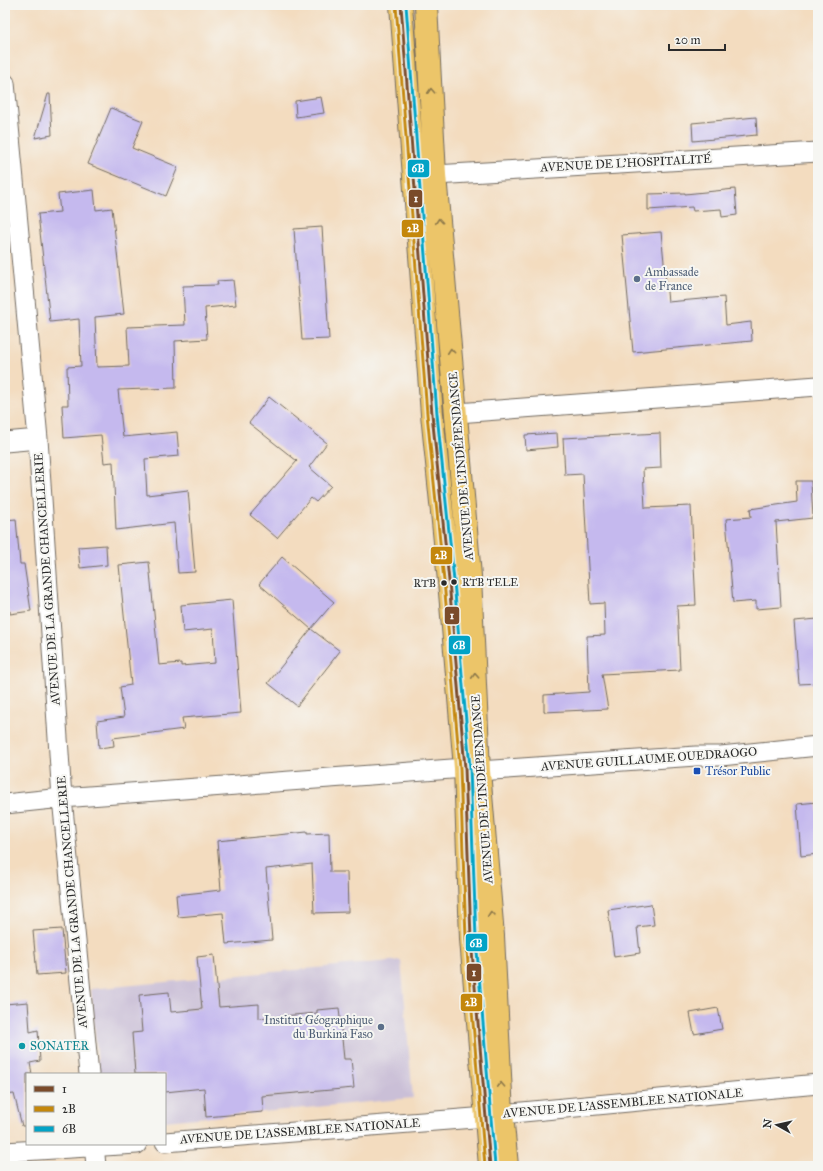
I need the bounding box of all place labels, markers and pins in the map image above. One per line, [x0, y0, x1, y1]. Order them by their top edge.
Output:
place label: Ambassade de France [644, 265, 699, 293]
marker: Ambassade de France [632, 274, 642, 284]
place label: RTB TELE [462, 576, 518, 589]
place label: RTB [414, 577, 436, 590]
marker: RTB TELE [449, 577, 459, 587]
marker: RTB [439, 578, 449, 588]
place label: Trésor Public [705, 764, 771, 778]
marker: Trésor Public [692, 766, 702, 776]
place label: Institut Géographique du Burkina Faso [264, 1013, 373, 1041]
marker: Institut Géographique du Burkina Faso [376, 1022, 386, 1032]
place label: SONATER [30, 1039, 90, 1053]
marker: SONATER [17, 1041, 27, 1051]

